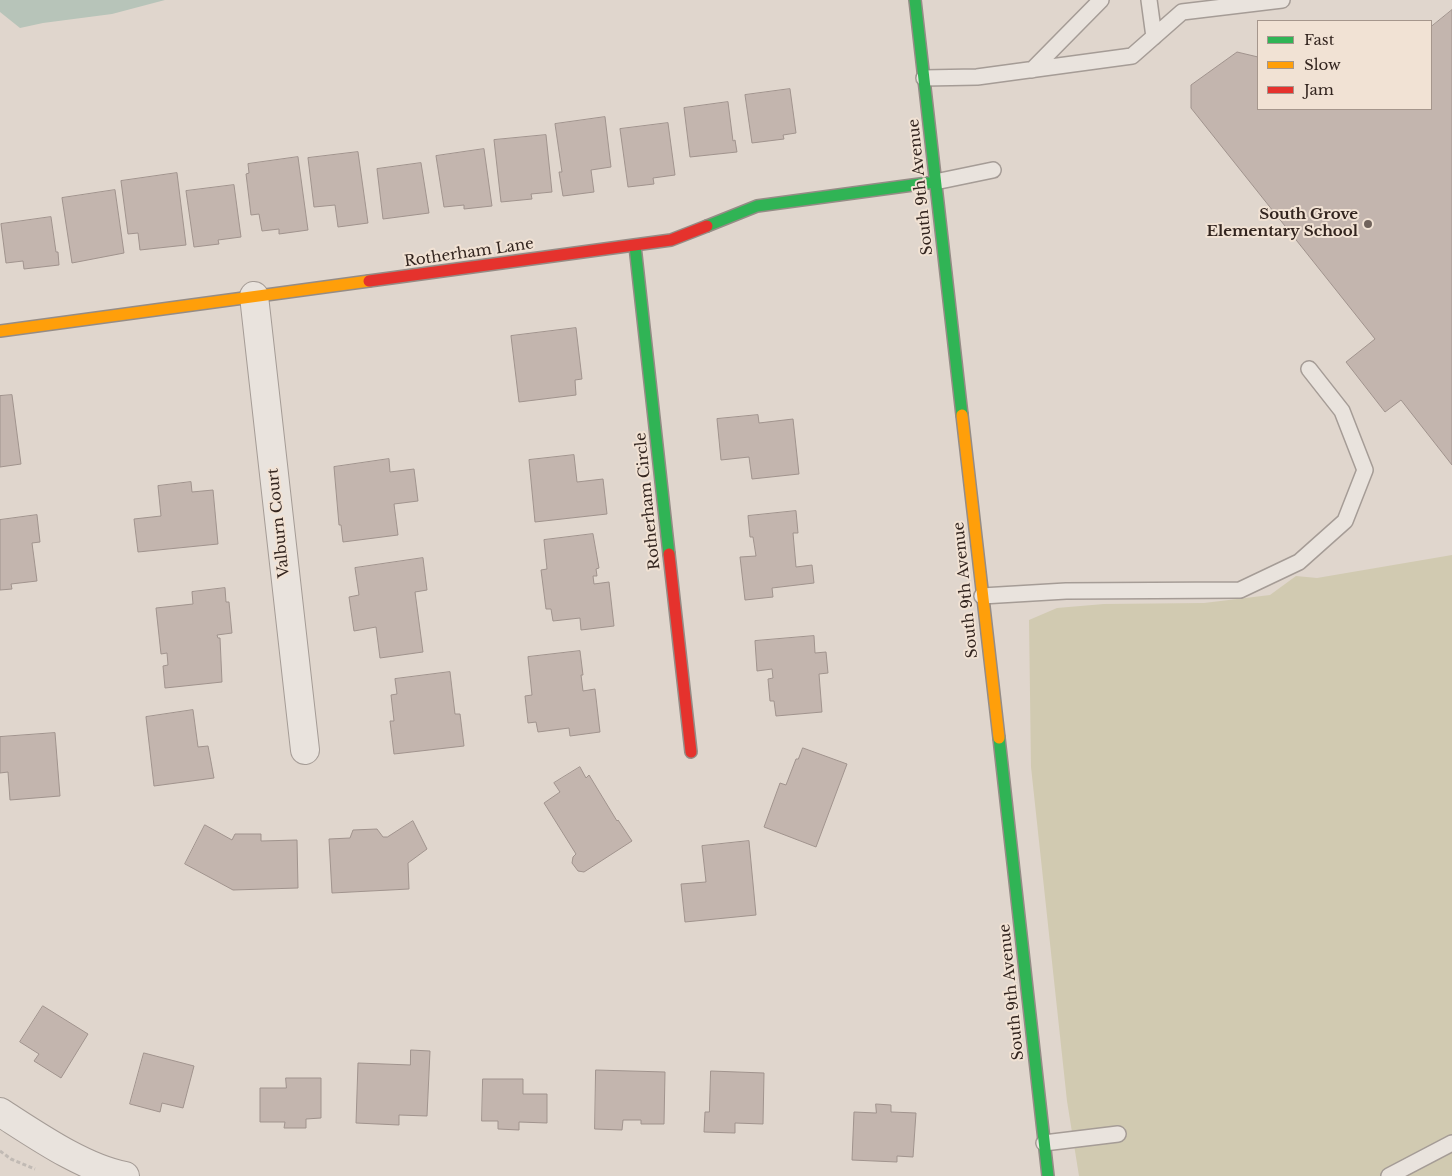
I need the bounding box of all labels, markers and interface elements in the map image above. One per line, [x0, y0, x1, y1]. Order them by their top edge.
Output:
legend [1257, 20, 1432, 110]
text: Fast [1304, 30, 1334, 49]
text: Slow [1304, 55, 1341, 74]
text: Jam [1304, 80, 1334, 99]
street label: South 9th Avenue [905, 118, 937, 256]
place label: South Grove Elementary School [1206, 206, 1358, 241]
marker: South Grove Elementary School [1362, 218, 1374, 230]
street label: Rotherham Lane [403, 235, 535, 271]
street label: Rotherham Circle [632, 431, 664, 571]
street label: Valburn Court [264, 467, 294, 579]
street label: South 9th Avenue [950, 521, 982, 659]
street label: South 9th Avenue [996, 923, 1028, 1061]

